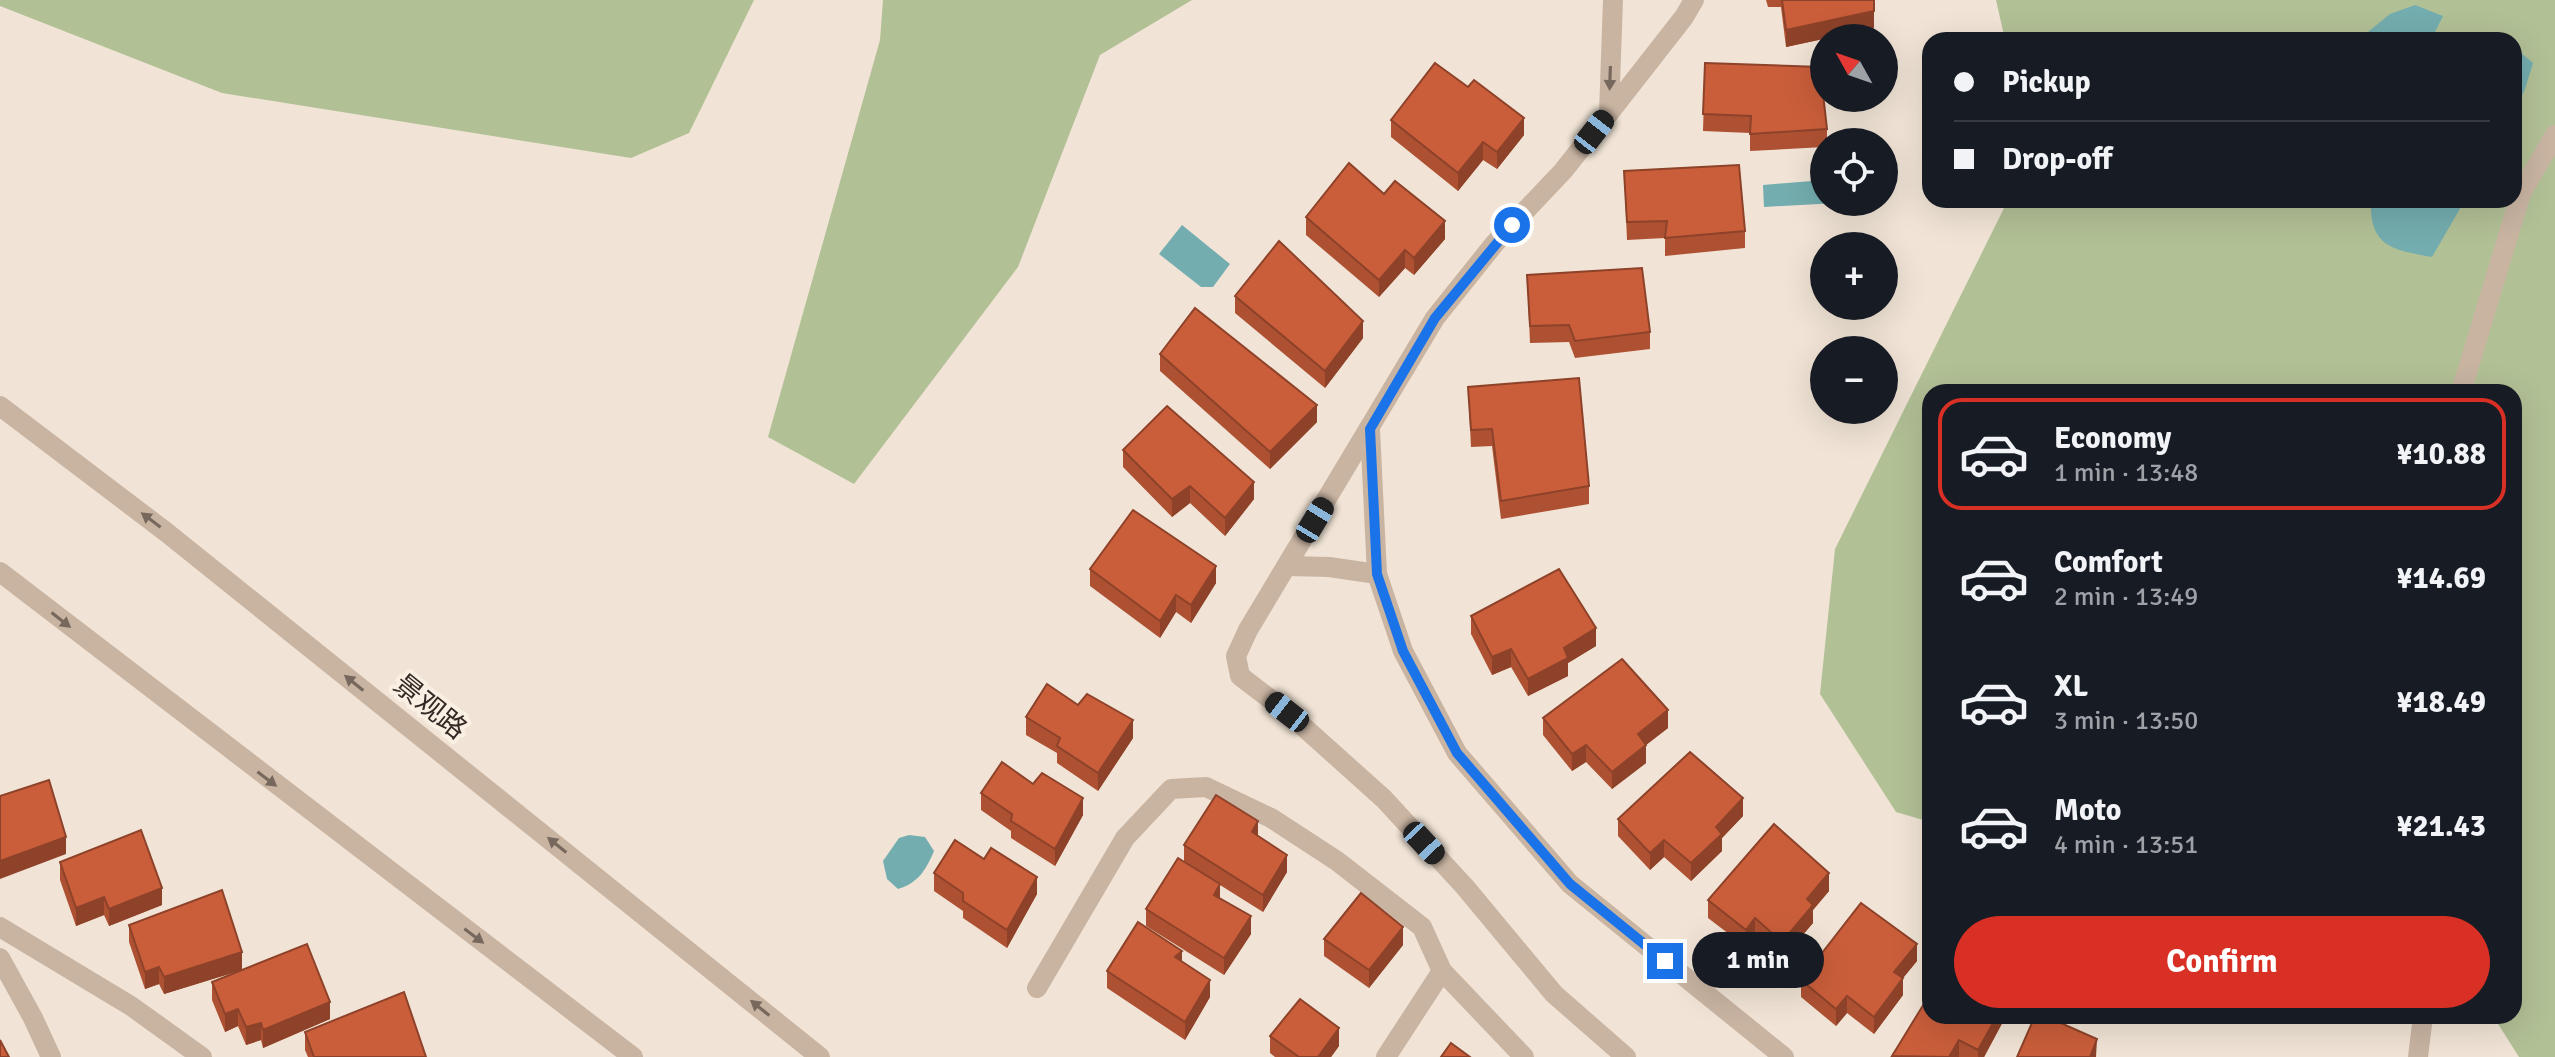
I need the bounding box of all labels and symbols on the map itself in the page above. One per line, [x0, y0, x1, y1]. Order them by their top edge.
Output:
north arrow [1810, 24, 1898, 112]
one-way arrow [1604, 66, 1617, 91]
car [1570, 106, 1618, 158]
route start [1494, 207, 1530, 243]
car [1292, 493, 1338, 547]
one-way arrow [141, 513, 161, 529]
one-way arrow [51, 611, 71, 627]
street label: 景观路 [387, 667, 473, 747]
one-way arrow [344, 675, 364, 691]
car [1261, 688, 1313, 736]
one-way arrow [257, 770, 278, 786]
car [1399, 817, 1449, 869]
one-way arrow [547, 838, 567, 854]
one-way arrow [464, 928, 484, 944]
callout: 1 min [1693, 933, 1825, 989]
route end [1647, 943, 1683, 979]
one-way arrow [750, 1000, 770, 1017]

